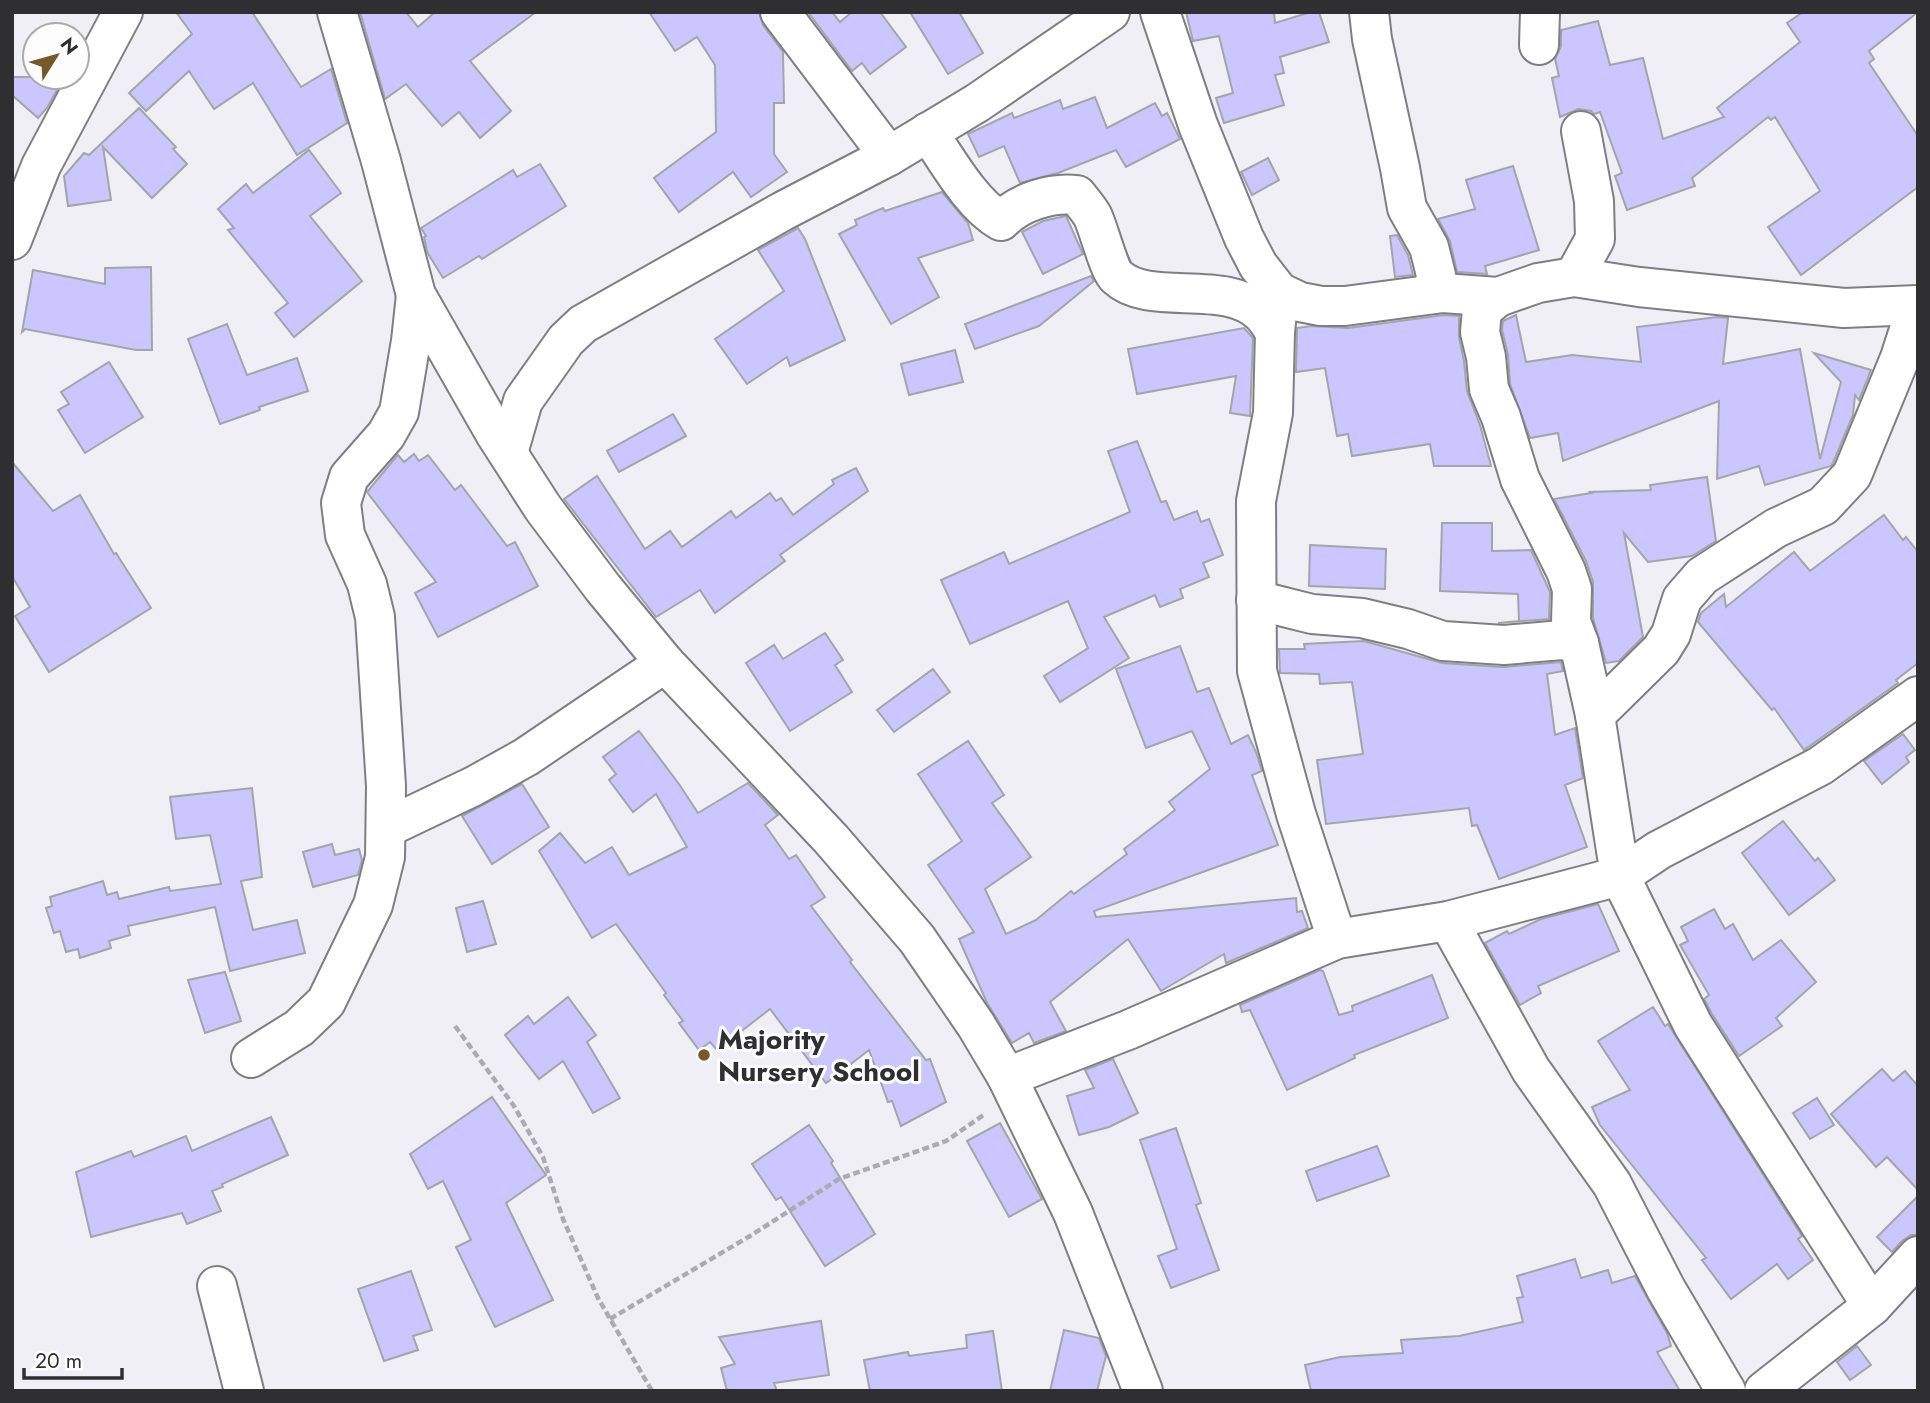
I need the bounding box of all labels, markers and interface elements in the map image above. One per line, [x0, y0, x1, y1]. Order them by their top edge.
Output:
north arrow [21, 21, 91, 91]
text: N [54, 32, 85, 60]
place label: Majority Nursery School [718, 1019, 920, 1092]
marker: Majority Nursery School [696, 1047, 712, 1063]
scale bar [24, 1336, 122, 1380]
text: 20 m [35, 1346, 82, 1376]

